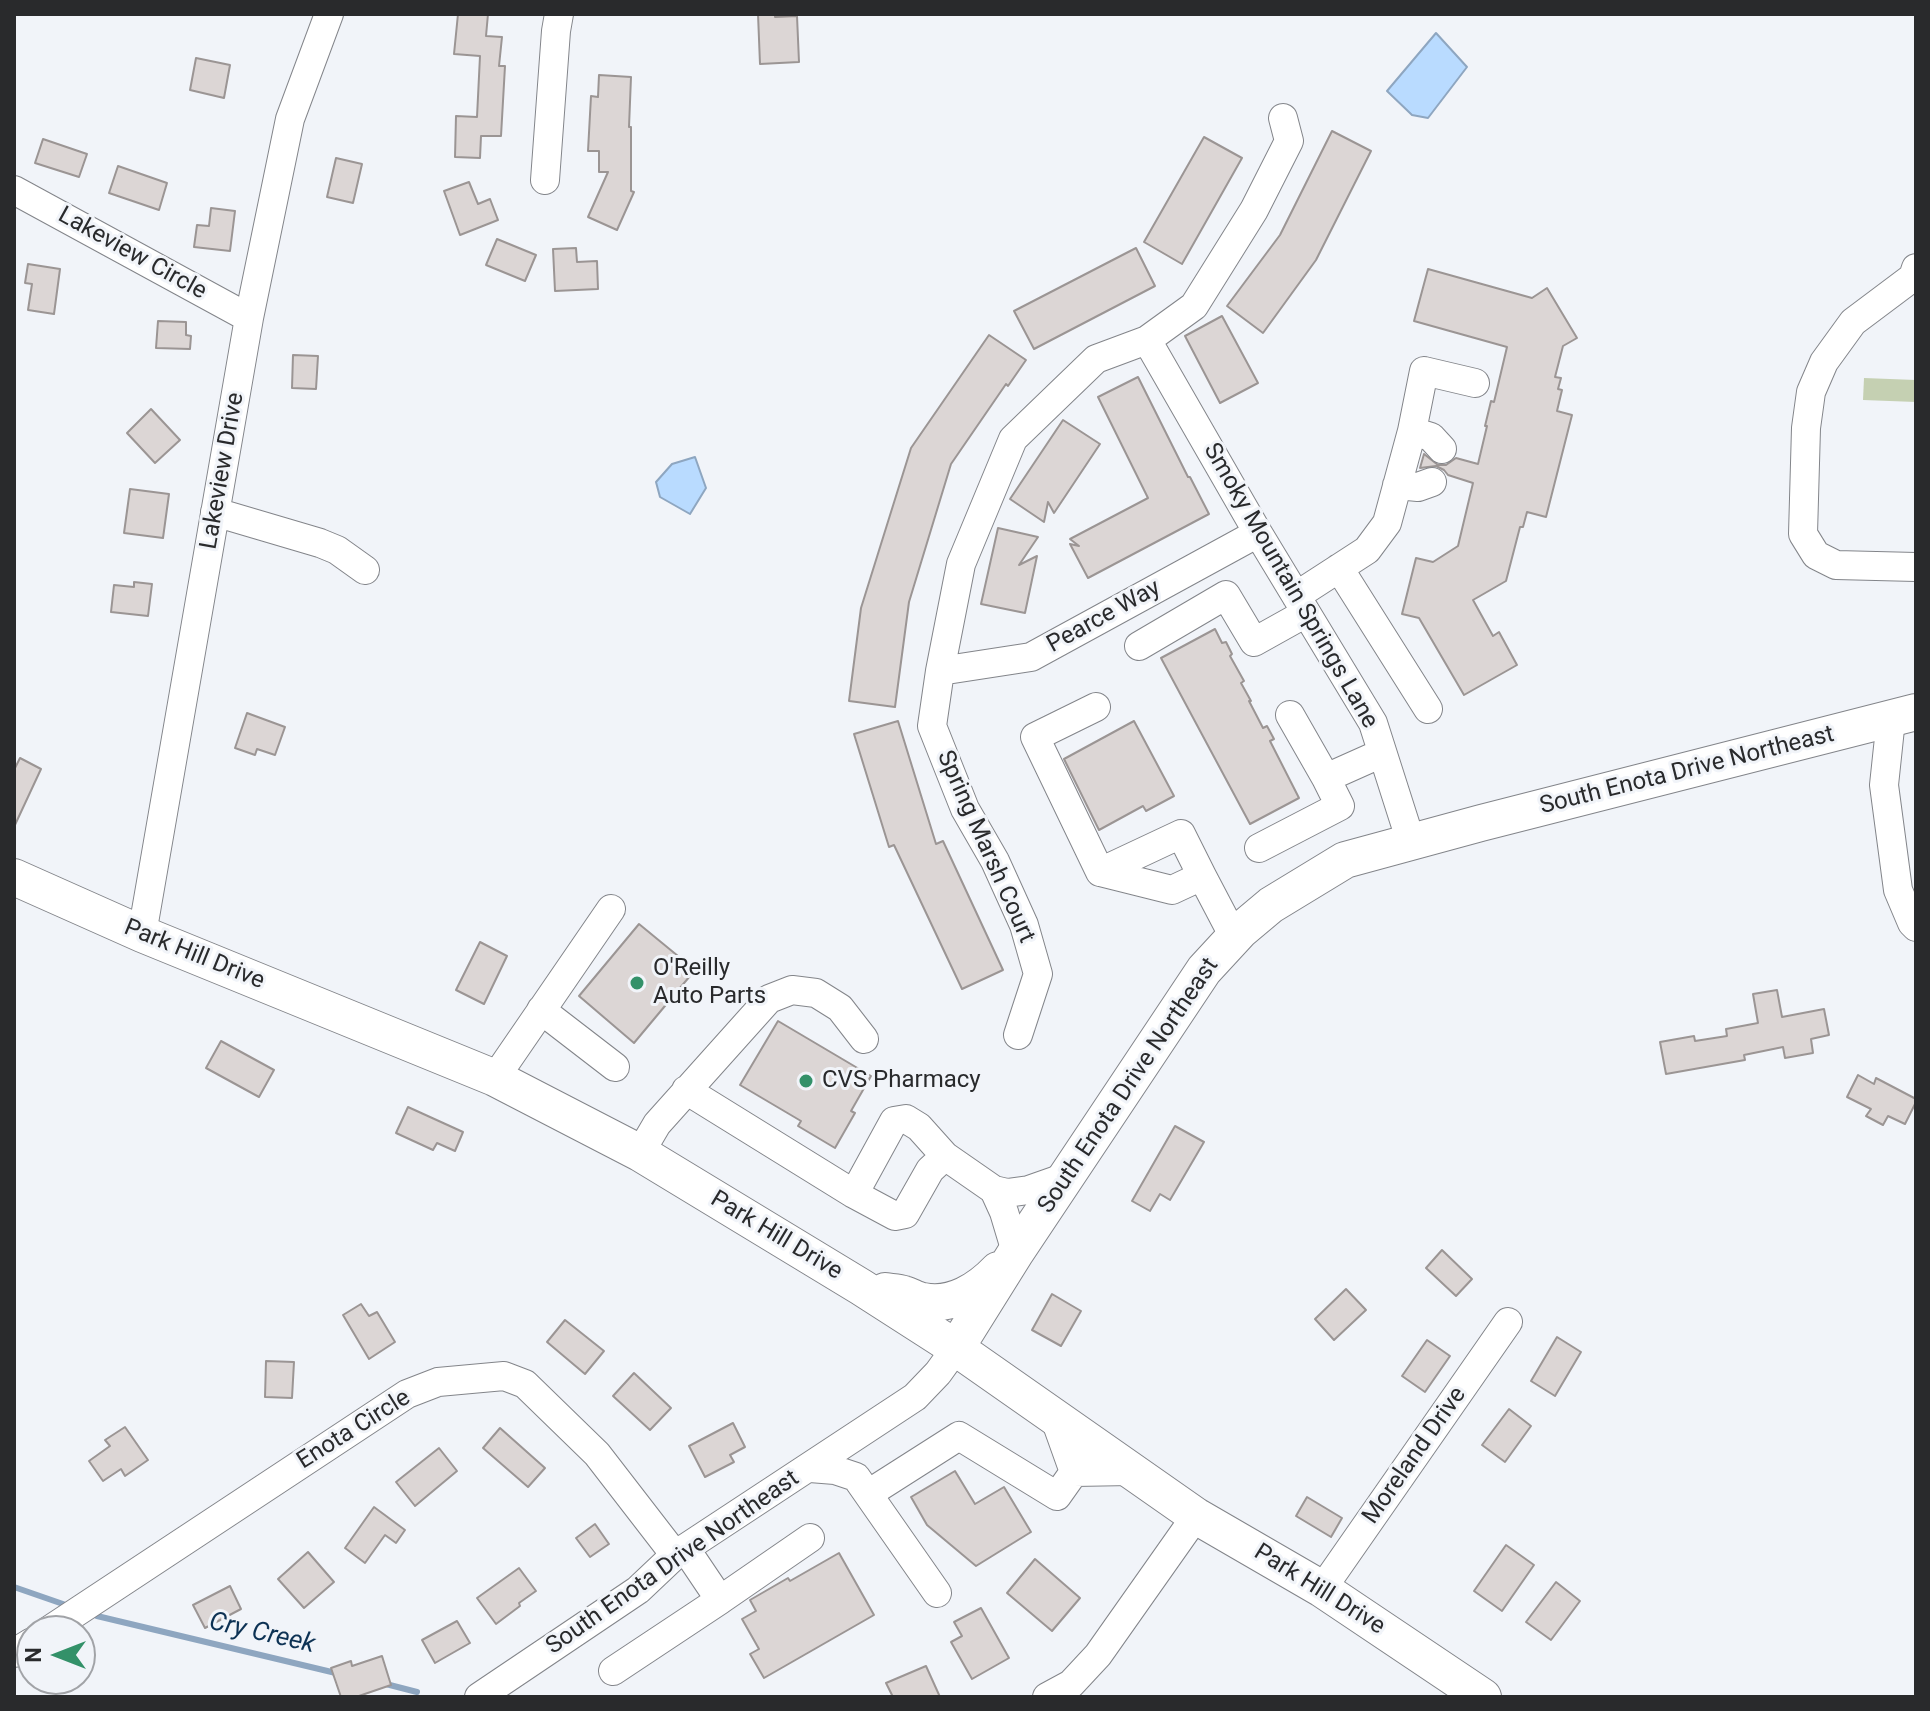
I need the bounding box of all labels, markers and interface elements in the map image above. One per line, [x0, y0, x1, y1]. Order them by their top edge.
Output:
street label: Lakeview Circle [53, 201, 211, 307]
street label: Lakeview Drive [195, 390, 251, 552]
street label: Smoky Mountain Springs Lane [1196, 438, 1384, 734]
street label: Pearce Way [1042, 574, 1166, 660]
street label: South Enota Drive Northeast [1537, 720, 1837, 822]
street label: Spring Marsh Court [930, 747, 1040, 947]
street label: Park Hill Drive [120, 914, 268, 996]
street label: South Enota Drive Northeast [1033, 953, 1225, 1219]
place label: O'Reilly Auto Parts [653, 955, 766, 1011]
marker: O'Reilly Auto Parts [628, 974, 646, 992]
place label: CVS Pharmacy [822, 1067, 981, 1095]
marker: CVS Pharmacy [797, 1072, 815, 1090]
street label: Park Hill Drive [705, 1185, 847, 1287]
street label: Moreland Drive [1357, 1382, 1473, 1530]
street label: Enota Circle [292, 1384, 416, 1476]
street label: South Enota Drive Northeast [541, 1465, 805, 1661]
street label: Park Hill Drive [1248, 1538, 1390, 1642]
water label: Cry Creek [206, 1607, 318, 1661]
north arrow [16, 1615, 96, 1695]
text: N [21, 1647, 46, 1663]

